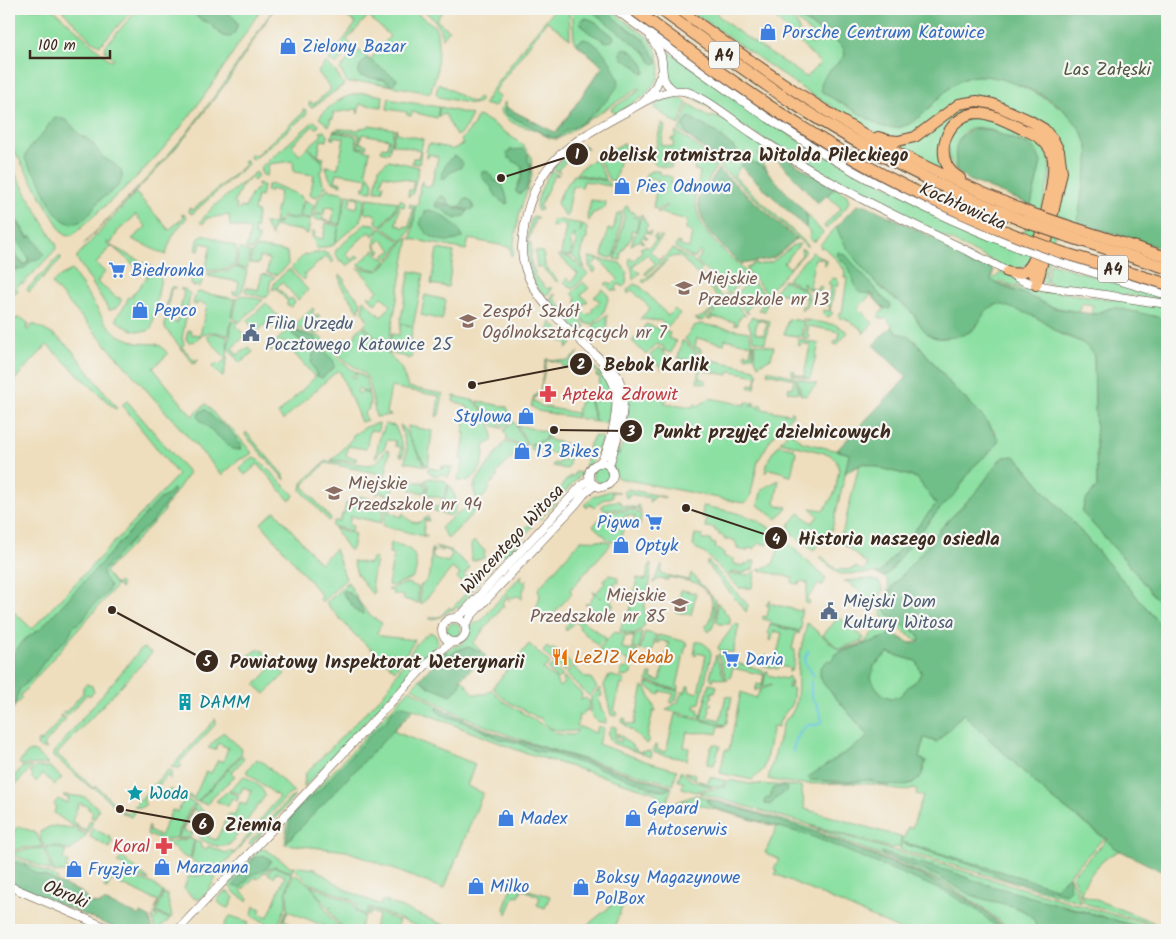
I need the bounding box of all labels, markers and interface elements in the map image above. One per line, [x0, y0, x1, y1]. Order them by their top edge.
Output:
place label: Porsche Centrum Katowice [782, 19, 985, 48]
shop icon: Porsche Centrum Katowice [758, 22, 778, 42]
scale bar [30, 28, 110, 60]
place label: Zielony Bazar [302, 33, 407, 62]
text: 100 m [38, 34, 76, 58]
shop icon: Zielony Bazar [278, 36, 298, 56]
road number: A4 [709, 42, 739, 68]
park label: Las Załęski [1063, 56, 1151, 85]
callout: obelisk rotmistrza Witolda Pileckiego [565, 137, 919, 171]
text: obelisk rotmistrza Witolda Pileckiego [599, 141, 909, 171]
text: 1 [575, 143, 580, 167]
place label: Pies Odnowa [636, 173, 731, 202]
street label: Kochłowicka [914, 175, 1011, 239]
shop icon: Pies Odnowa [612, 176, 632, 196]
road number: A4 [1098, 255, 1128, 282]
place label: Biedronka [131, 257, 204, 286]
supermarket icon: Biedronka [107, 260, 127, 280]
place label: Miejskie Przedszkole nr 13 [698, 265, 829, 315]
school or university icon: Miejskie Przedszkole nr 13 [674, 278, 694, 298]
place label: Pepco [154, 297, 197, 326]
place label: Zespół Szkół Ogólnokształcących nr 7 [482, 298, 667, 348]
shop icon: Pepco [130, 300, 150, 320]
place label: Filia Urzędu Pocztowego Katowice 25 [265, 310, 453, 360]
school or university icon: Zespół Szkół Ogólnokształcących nr 7 [458, 311, 478, 331]
public building icon: Filia Urzędu Pocztowego Katowice 25 [241, 323, 261, 343]
callout: Bebok Karlik [569, 347, 718, 381]
text: Bebok Karlik [604, 351, 709, 381]
text: 2 [577, 353, 586, 377]
place label: Apteka Zdrowit [562, 381, 679, 410]
pharmacy icon: Apteka Zdrowit [538, 384, 558, 404]
place label: Stylowa [454, 403, 512, 432]
shop icon: Stylowa [516, 406, 536, 426]
callout: Punkt przyjęć dzielnicowych [619, 414, 901, 448]
text: Punkt przyjęć dzielnicowych [653, 418, 891, 448]
text: 3 [626, 420, 635, 444]
place label: 13 Bikes [536, 438, 599, 467]
shop icon: 13 Bikes [512, 441, 532, 461]
place label: Miejskie Przedszkole nr 94 [348, 470, 482, 520]
street label: Wincentego Witosa [454, 478, 572, 602]
school or university icon: Miejskie Przedszkole nr 94 [324, 483, 344, 503]
place label: Pigwa [597, 509, 640, 538]
supermarket icon: Pigwa [644, 512, 664, 532]
callout: Historia naszego osiedla [763, 521, 1010, 555]
text: Historia naszego osiedla [798, 525, 1000, 555]
text: 4 [772, 528, 780, 552]
place label: Optyk [635, 532, 679, 561]
shop icon: Optyk [611, 535, 631, 555]
place label: Miejskie Przedszkole nr 85 [530, 582, 667, 632]
place label: Miejski Dom Kultury Witosa [843, 588, 954, 638]
school or university icon: Miejskie Przedszkole nr 85 [670, 595, 690, 615]
public building icon: Miejski Dom Kultury Witosa [819, 601, 839, 621]
callout: Powiatowy Inspektorat Weterynarii [194, 644, 534, 678]
place label: LeZIZ Kebab [574, 644, 674, 673]
place label: Daria [745, 646, 784, 675]
restaurant icon: LeZIZ Kebab [550, 647, 570, 667]
text: Powiatowy Inspektorat Weterynarii [230, 648, 525, 678]
supermarket icon: Daria [721, 649, 741, 669]
text: 5 [202, 650, 212, 674]
place label: DAMM [199, 689, 251, 718]
building icon: DAMM [175, 692, 195, 712]
place label: Woda [149, 780, 189, 809]
place icon: Woda [125, 783, 145, 803]
place label: Gepard Autoserwis [647, 795, 728, 845]
place label: Madex [520, 805, 568, 834]
callout: Ziemia [190, 807, 292, 841]
shop icon: Madex [496, 808, 516, 828]
shop icon: Gepard Autoserwis [623, 808, 643, 828]
text: Ziemia [225, 811, 282, 841]
text: 6 [199, 813, 207, 837]
place label: Koral [112, 833, 151, 862]
pharmacy icon: Koral [154, 836, 174, 856]
place label: Marzanna [176, 854, 249, 883]
place label: Fryzjer [88, 856, 139, 885]
shop icon: Marzanna [152, 857, 172, 877]
shop icon: Fryzjer [64, 859, 84, 879]
place label: Boksy Magazynowe PolBox [595, 864, 740, 914]
street label: Obroki [38, 873, 94, 918]
place label: Milko [490, 873, 530, 902]
shop icon: Milko [466, 876, 486, 896]
shop icon: Boksy Magazynowe PolBox [571, 877, 591, 897]

